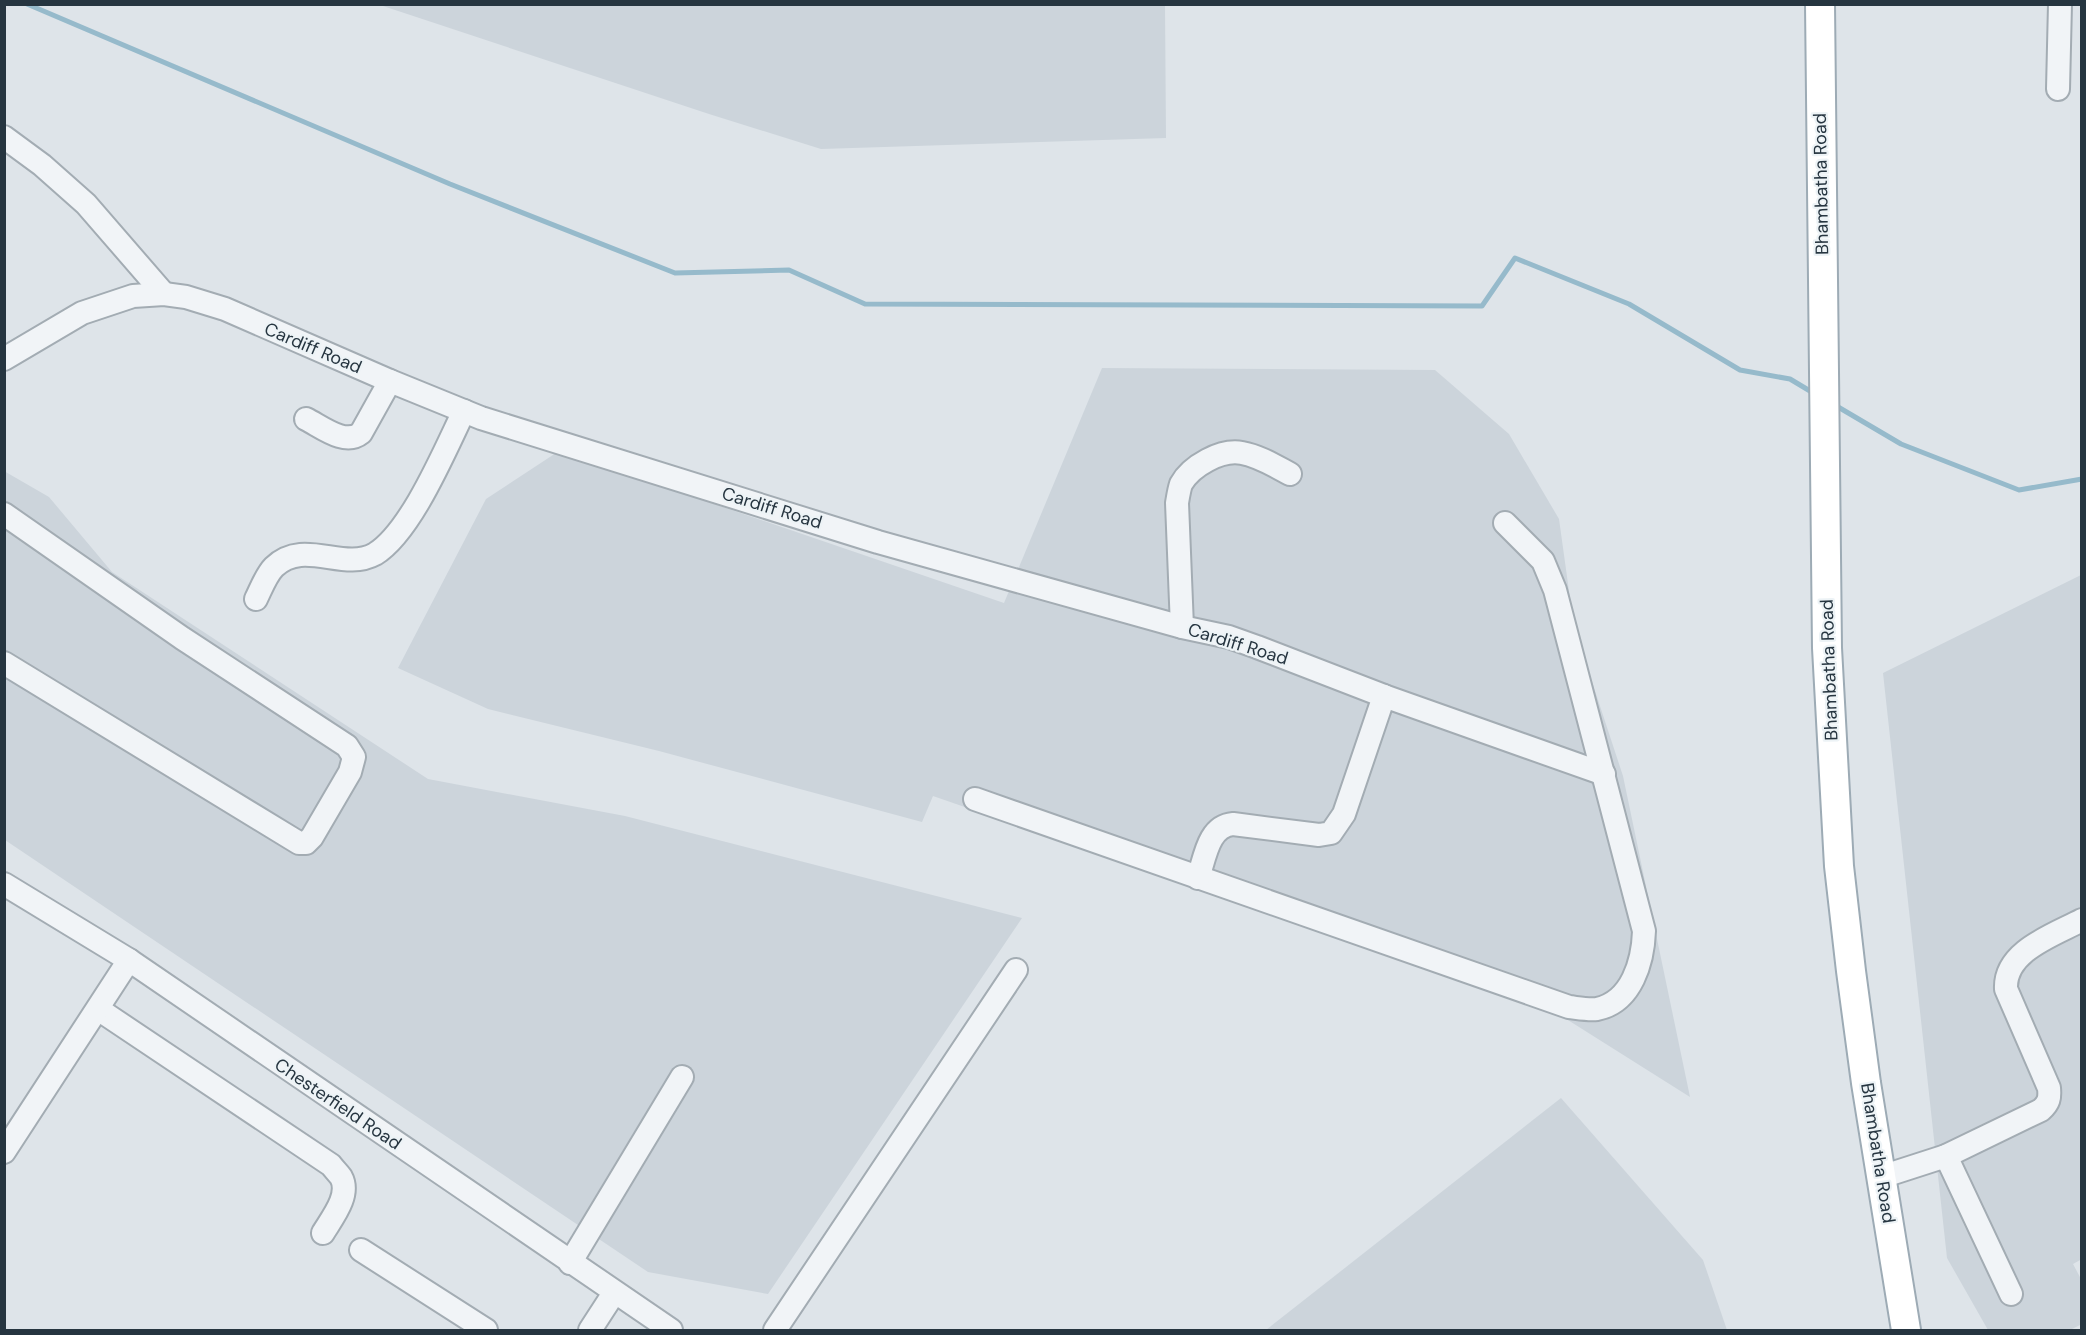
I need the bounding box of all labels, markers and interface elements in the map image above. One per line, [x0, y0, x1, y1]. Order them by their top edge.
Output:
street label: Bhambatha Road [1808, 113, 1834, 255]
street label: Cardiff Road [261, 317, 365, 379]
street label: Cardiff Road [719, 481, 825, 535]
street label: Bhambatha Road [1815, 599, 1843, 741]
street label: Cardiff Road [1185, 617, 1291, 671]
street label: Chesterfield Road [270, 1053, 406, 1155]
street label: Bhambatha Road [1855, 1081, 1901, 1225]

